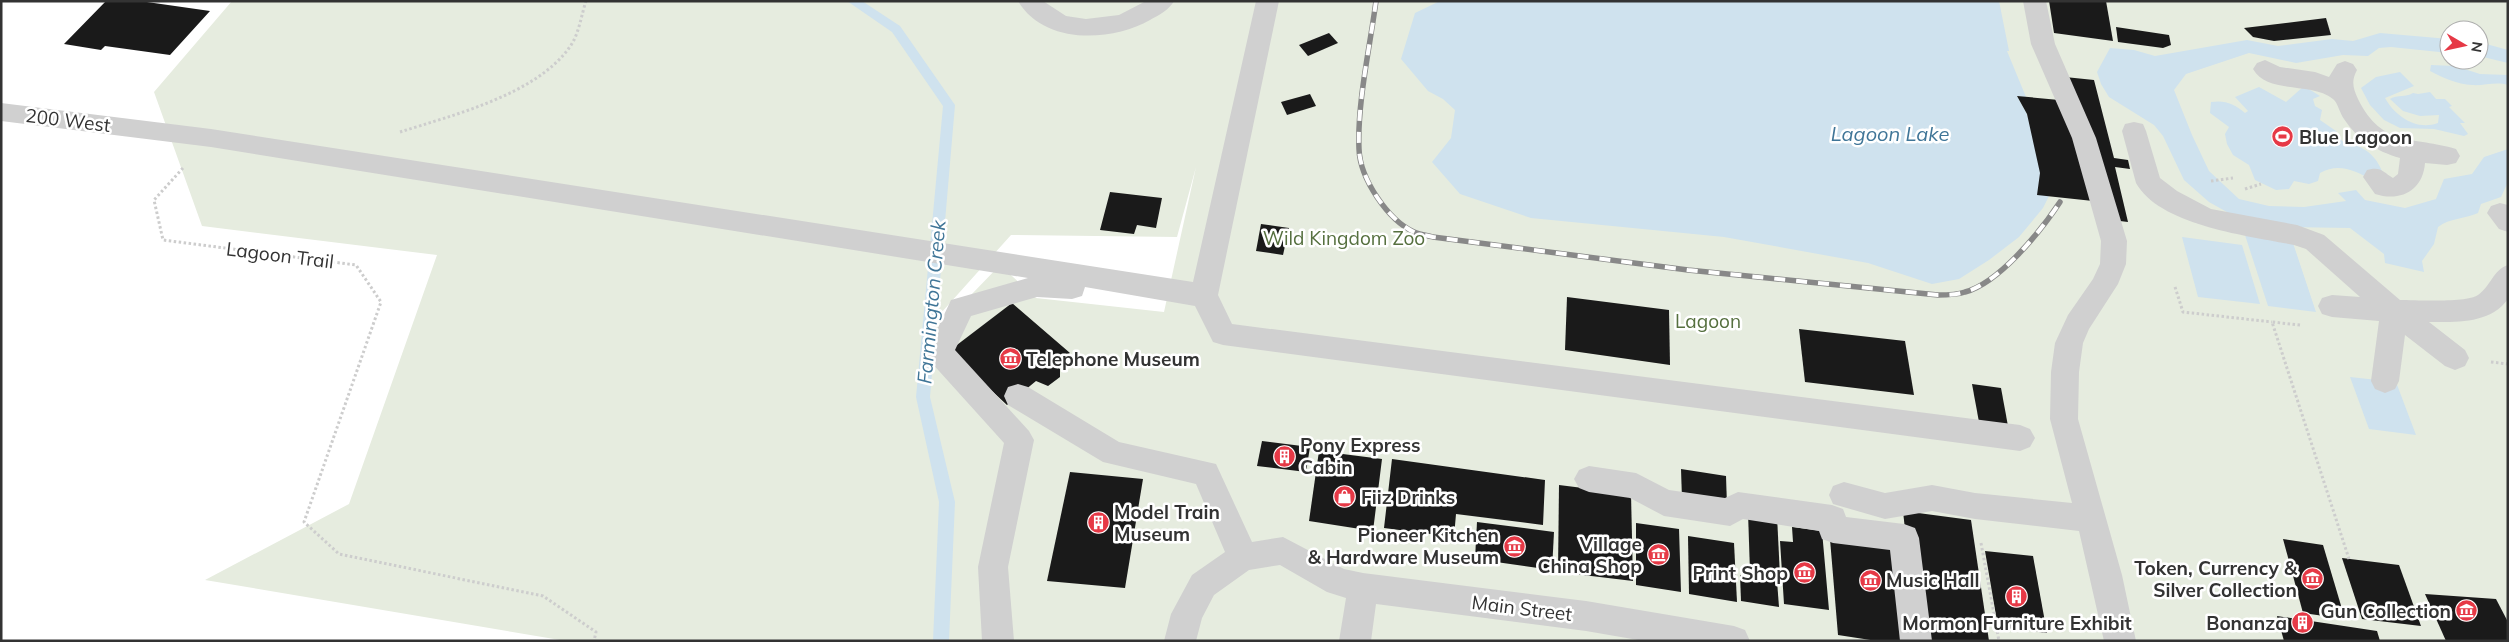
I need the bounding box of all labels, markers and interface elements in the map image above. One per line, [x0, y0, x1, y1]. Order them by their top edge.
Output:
north arrow [2439, 20, 2489, 70]
text: N [2467, 40, 2487, 54]
street label: 200 West [24, 103, 112, 137]
water label: Lagoon Lake [1831, 121, 1949, 146]
sports icon: Blue Lagoon [2271, 125, 2295, 149]
place label: Blue Lagoon [2299, 125, 2412, 149]
water label: Farmington Creek [911, 218, 951, 385]
park label: Wild Kingdom Zoo [1263, 226, 1425, 250]
street label: Lagoon Trail [225, 236, 335, 274]
park label: Lagoon [1675, 309, 1741, 333]
museum icon: Telephone Museum [998, 347, 1022, 371]
place label: Telephone Museum [1026, 347, 1200, 371]
place label: Pony Express Cabin [1300, 433, 1421, 479]
building icon: Pony Express Cabin [1272, 444, 1296, 468]
shop icon: Fiiz Drinks [1333, 485, 1357, 509]
place label: Fiiz Drinks [1361, 485, 1455, 509]
place label: Model Train Museum [1114, 500, 1220, 546]
building icon: Model Train Museum [1086, 511, 1110, 535]
place label: Pioneer Kitchen & Hardware Museum [1308, 523, 1499, 569]
place label: Village China Shop [1537, 532, 1642, 578]
museum icon: Pioneer Kitchen & Hardware Museum [1503, 534, 1527, 558]
museum icon: Village China Shop [1646, 543, 1670, 567]
place label: Token, Currency & Silver Collection [2134, 556, 2298, 602]
place label: Print Shop [1693, 561, 1788, 585]
museum icon: Print Shop [1792, 561, 1816, 585]
museum icon: Token, Currency & Silver Collection [2301, 567, 2325, 591]
museum icon: Music Hall [1858, 568, 1882, 592]
place label: Music Hall [1886, 568, 1980, 592]
building icon: Mormon Furniture Exhibit [2005, 585, 2029, 609]
street label: Main Street [1470, 590, 1574, 626]
place label: Gun Collection [2321, 599, 2451, 623]
museum icon: Gun Collection [2455, 599, 2479, 623]
place label: Mormon Furniture Exhibit [1902, 611, 2132, 635]
place label: Bonanza [2206, 611, 2287, 635]
building icon: Bonanza [2291, 611, 2315, 635]

